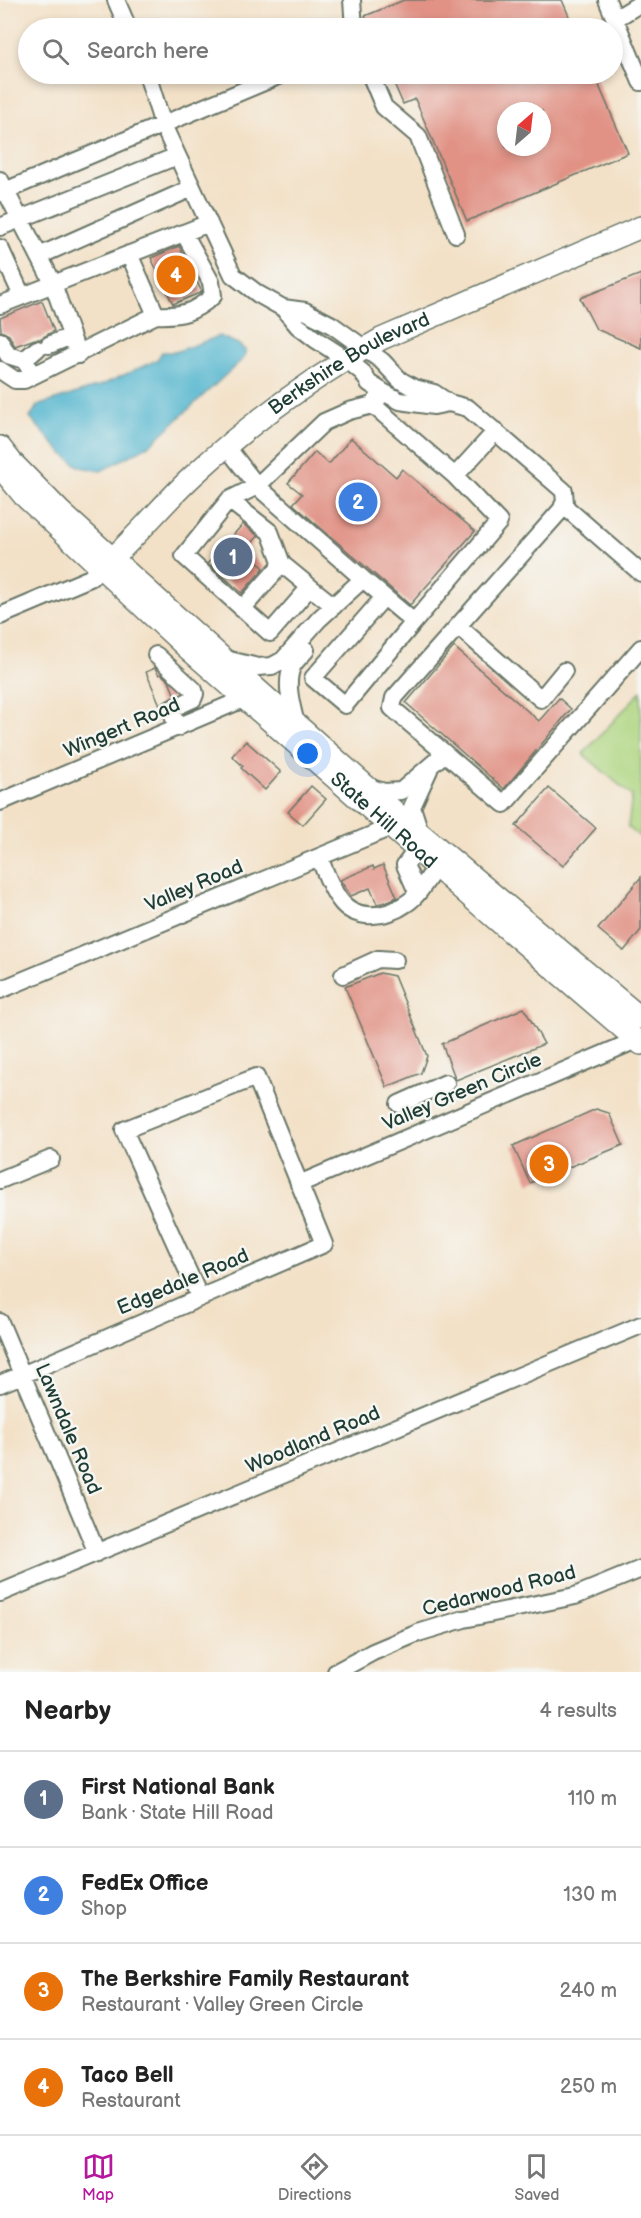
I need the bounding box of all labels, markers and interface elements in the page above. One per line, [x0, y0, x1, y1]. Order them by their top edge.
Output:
search box [18, 18, 623, 84]
icon: search [39, 35, 72, 68]
text: Search here [87, 38, 209, 65]
north arrow [497, 102, 551, 156]
pin: 4 [156, 252, 195, 298]
street label: Berkshire Boulevard [264, 307, 434, 420]
pin: 2 [338, 480, 378, 524]
pin: 1 [214, 534, 252, 580]
street label: Wingert Road [60, 693, 184, 763]
your location [293, 739, 322, 768]
street label: State Hill Road [325, 767, 442, 874]
street label: Valley Road [141, 855, 247, 917]
street label: Valley Green Circle [379, 1048, 545, 1136]
pin: 3 [530, 1142, 568, 1186]
street label: Edgedale Road [114, 1243, 252, 1321]
street label: Lawndale Road [30, 1360, 106, 1498]
street label: Woodland Road [242, 1401, 384, 1479]
street label: Cedarwood Road [420, 1560, 578, 1622]
text: Nearby [24, 1696, 111, 1727]
text: 4 results [539, 1699, 617, 1723]
text: First National Bank [81, 1774, 275, 1801]
text: 1 [39, 1787, 48, 1811]
text: 110 m [568, 1787, 617, 1811]
text: Bank · State Hill Road [81, 1801, 273, 1825]
text: FedEx Office [81, 1870, 209, 1897]
text: 2 [38, 1883, 49, 1907]
text: 130 m [563, 1883, 617, 1907]
text: Shop [81, 1897, 127, 1921]
text: The Berkshire Family Restaurant [81, 1966, 409, 1993]
text: 3 [38, 1979, 49, 2003]
text: 240 m [560, 1979, 617, 2003]
text: Restaurant · Valley Green Circle [81, 1993, 363, 2017]
text: Taco Bell [81, 2062, 173, 2089]
text: 4 [38, 2075, 49, 2099]
text: 250 m [560, 2075, 617, 2099]
text: Restaurant [81, 2089, 181, 2113]
tab: Map [82, 2150, 115, 2205]
tab: Directions [278, 2150, 351, 2205]
tab: Saved [514, 2150, 559, 2205]

